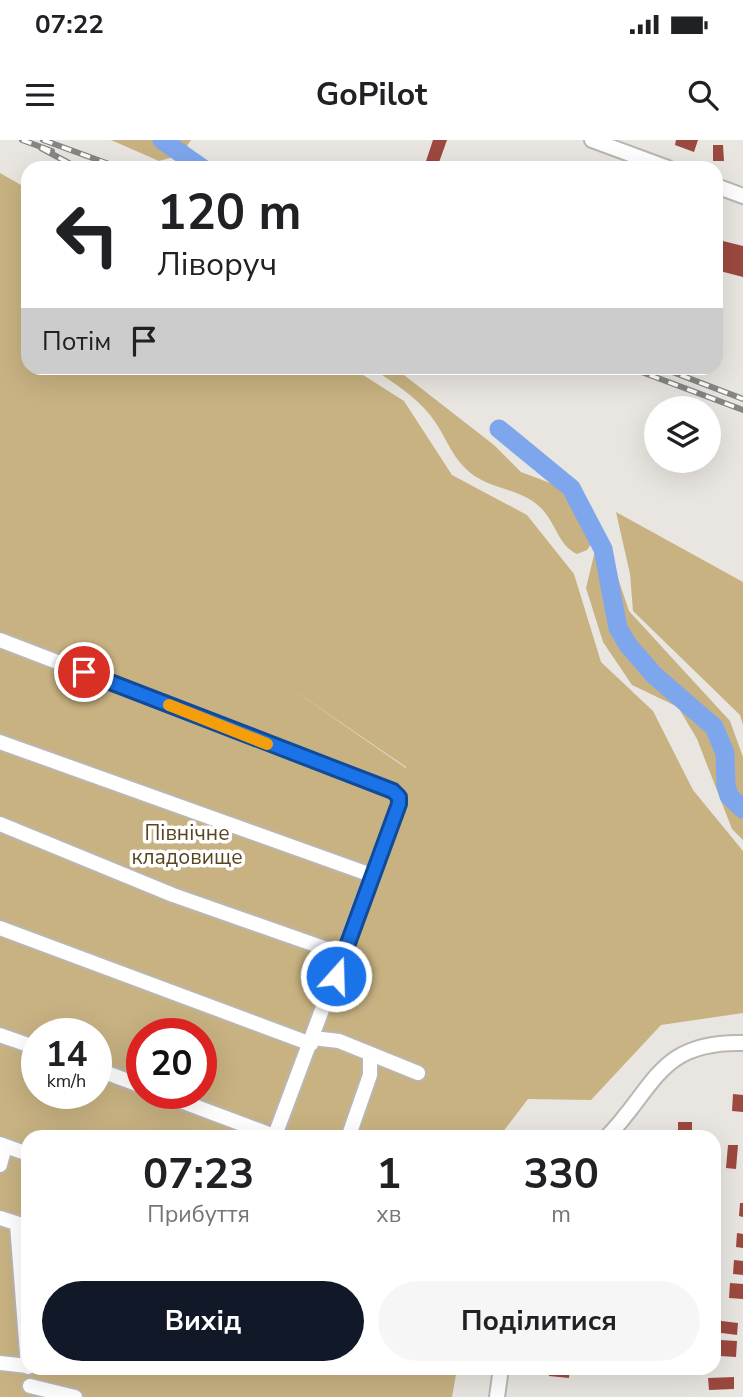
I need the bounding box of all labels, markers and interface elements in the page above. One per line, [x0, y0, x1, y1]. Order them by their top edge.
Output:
text: 07:22 [35, 7, 104, 42]
text: GoPilot [316, 73, 427, 116]
icon: menu [21, 76, 59, 114]
icon: search [684, 76, 722, 114]
text: 120 m [157, 179, 301, 246]
icon: left [42, 189, 133, 280]
text: Ліворуч [157, 243, 277, 286]
icon: arrive [125, 322, 163, 360]
text: Потім [42, 324, 111, 359]
map controls [644, 396, 721, 473]
button: layers [644, 396, 721, 473]
pin [54, 642, 114, 702]
icon: arrive [65, 653, 103, 691]
park label: Північне кладовище [131, 819, 243, 871]
position arrow [299, 939, 373, 1013]
speed limit sign: 20 [126, 1018, 217, 1109]
text: 14 [45, 1031, 88, 1078]
text: km/h [47, 1069, 86, 1093]
text: 07:23 [143, 1146, 254, 1203]
text: 1 [376, 1146, 401, 1203]
text: 330 [523, 1146, 599, 1203]
text: Прибуття [147, 1199, 250, 1230]
text: хв [376, 1199, 401, 1230]
text: m [551, 1199, 571, 1230]
button: Вихід [42, 1281, 364, 1361]
button: Поділитися [378, 1281, 700, 1361]

